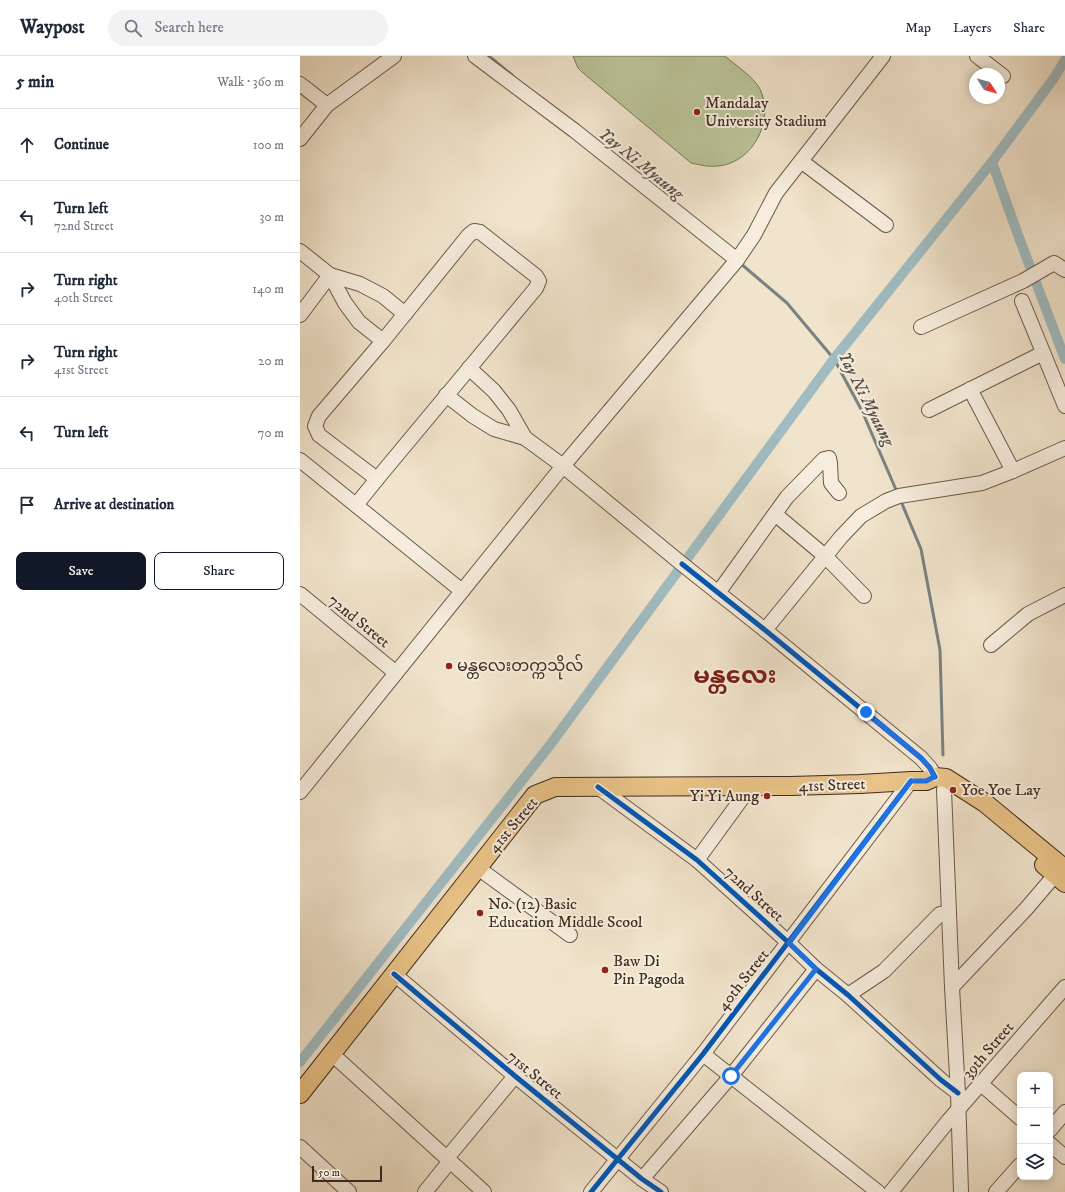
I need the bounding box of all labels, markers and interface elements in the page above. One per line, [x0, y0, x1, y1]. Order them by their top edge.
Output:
search box [108, 10, 388, 46]
text: Waypost [20, 16, 84, 39]
icon: search [122, 17, 144, 39]
text: Search here [154, 18, 224, 37]
text: Map [905, 19, 931, 37]
text: Layers [953, 19, 991, 37]
text: Share [1013, 19, 1045, 37]
north arrow [969, 68, 1005, 104]
text: 5 min [16, 71, 54, 93]
text: Walk · 360 m [217, 74, 284, 90]
place label: Mandalay University Stadium [705, 93, 827, 131]
marker: Mandalay University Stadium [692, 107, 702, 117]
water label: Yay Ni Myaung [594, 123, 690, 206]
icon: ahead [16, 134, 38, 156]
text: Continue [54, 135, 109, 154]
text: 100 m [253, 137, 284, 153]
text: Turn left [54, 199, 108, 218]
icon: left [16, 206, 38, 228]
text: 30 m [260, 209, 284, 225]
text: 72nd Street [54, 218, 114, 234]
text: Turn right [54, 271, 117, 290]
icon: right [16, 278, 38, 300]
text: 140 m [252, 281, 284, 297]
text: 40th Street [54, 290, 113, 306]
text: Turn right [54, 343, 117, 362]
water label: Yay Ni Myaung [833, 348, 900, 452]
icon: right [16, 350, 38, 372]
text: 20 m [258, 353, 284, 369]
text: 41st Street [54, 362, 108, 378]
icon: left [16, 422, 38, 444]
text: Turn left [54, 423, 108, 442]
text: 70 m [258, 425, 284, 441]
icon: arrive [16, 494, 38, 516]
text: Arrive at destination [54, 495, 174, 514]
button: Save [16, 552, 146, 590]
button: Share [154, 552, 284, 590]
street label: 72nd Street [324, 590, 394, 652]
place label: မန္တလေးတက္ကသိုလ် [457, 654, 583, 680]
marker: မန္တလေးတက္ကသိုလ် [444, 661, 454, 671]
district label: မန္တလေး [693, 661, 777, 694]
route end [857, 703, 875, 721]
street label: 41st Street [798, 774, 866, 796]
place label: Yoe Yoe Lay [961, 780, 1041, 800]
marker: Yoe Yoe Lay [948, 785, 958, 795]
place label: Yi Yi Aung [690, 786, 759, 806]
marker: Yi Yi Aung [762, 791, 772, 801]
street label: 41st Street [484, 793, 542, 857]
street label: 72nd Street [720, 862, 788, 926]
place label: No. (12) Basic Education Middle Scool [488, 894, 643, 932]
marker: No. (12) Basic Education Middle Scool [475, 908, 485, 918]
street label: 40th Street [713, 945, 773, 1015]
place label: Baw Di Pin Pagoda [613, 951, 685, 989]
marker: Baw Di Pin Pagoda [600, 965, 610, 975]
street label: 39th Street [958, 1017, 1018, 1083]
street label: 71st Street [503, 1046, 567, 1104]
route start [722, 1067, 740, 1085]
map controls [1017, 1072, 1053, 1180]
button: + [1017, 1072, 1053, 1108]
button: − [1017, 1108, 1053, 1144]
button: layers [1017, 1144, 1053, 1180]
scale bar [312, 1164, 382, 1183]
text: 50 m [318, 1166, 340, 1180]

